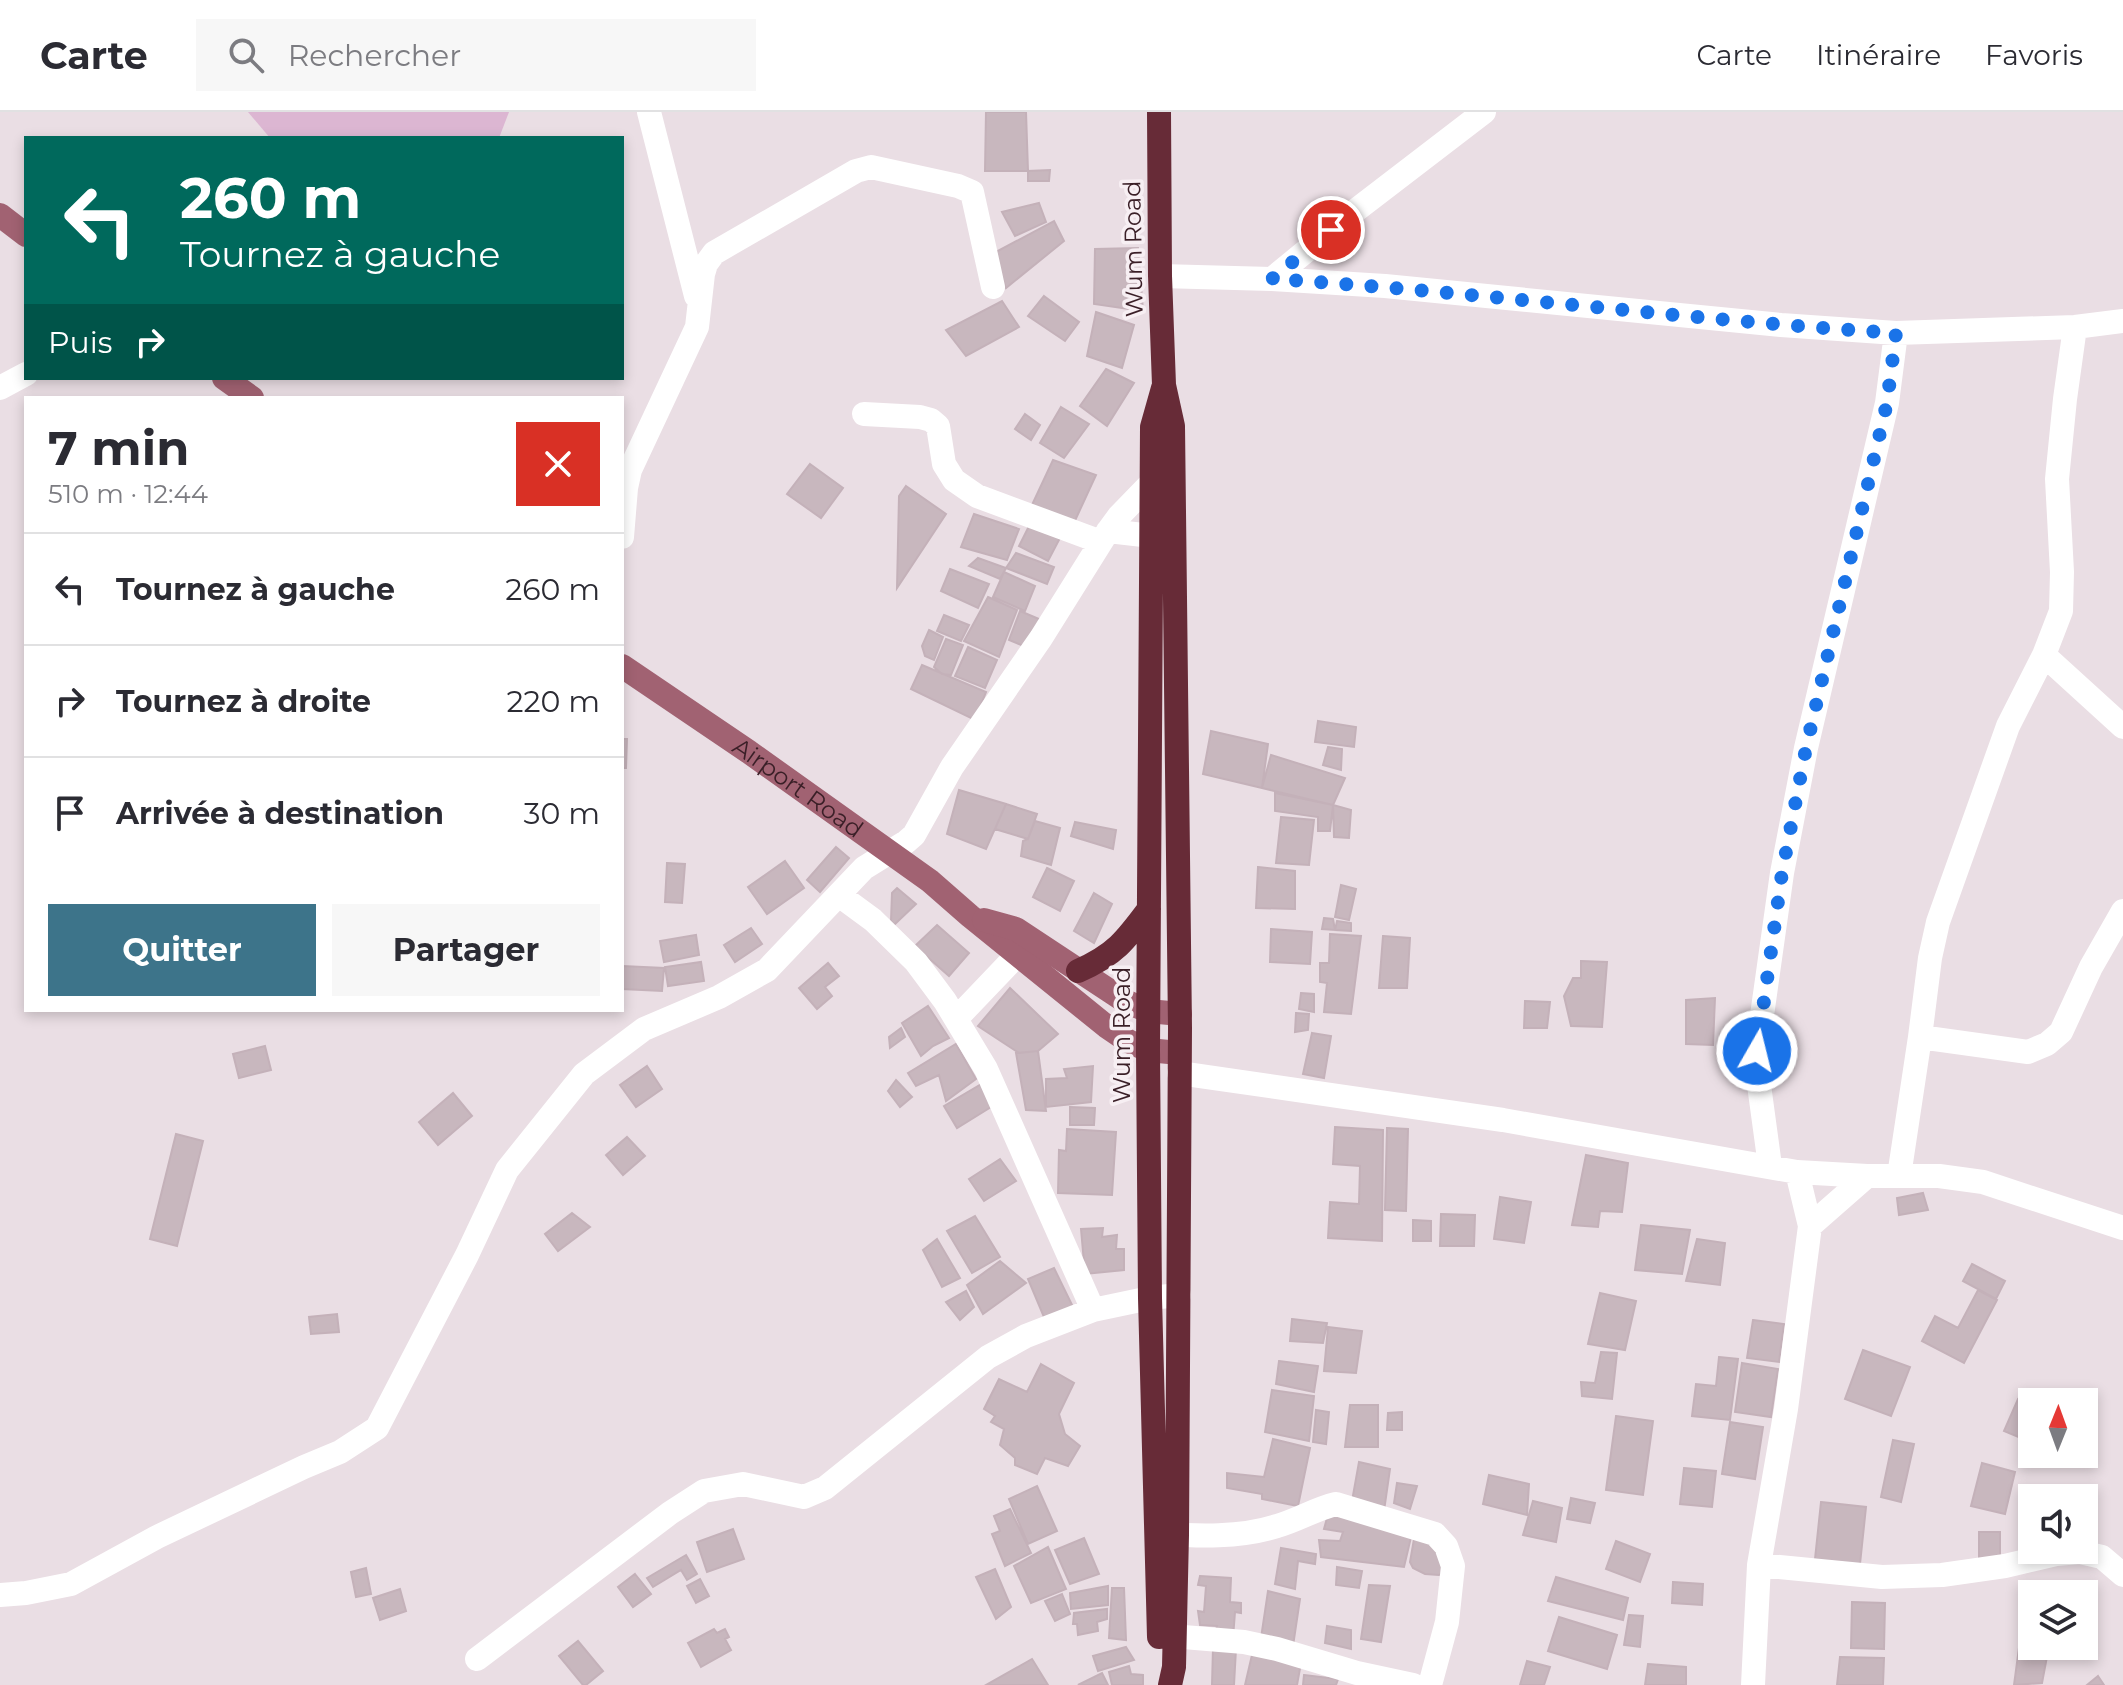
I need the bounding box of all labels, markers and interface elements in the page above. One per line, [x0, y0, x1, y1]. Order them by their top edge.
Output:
search box [196, 19, 756, 91]
text: Carte [40, 32, 148, 79]
icon: search [224, 33, 268, 77]
text: Rechercher [288, 37, 461, 74]
text: Carte [1696, 38, 1772, 72]
text: Itinéraire [1816, 38, 1941, 72]
text: Favoris [1985, 38, 2083, 72]
text: 260 m [180, 164, 361, 232]
icon: left [48, 168, 152, 272]
street label: Wum Road [1117, 180, 1149, 318]
pin [1297, 196, 1365, 264]
icon: arrive [1309, 208, 1353, 252]
text: Tournez à gauche [180, 232, 500, 276]
icon: right [128, 320, 172, 364]
text: Puis [48, 324, 112, 361]
text: 7 min [48, 419, 189, 477]
button: close [516, 422, 600, 506]
text: 510 m · 12:44 [48, 478, 208, 510]
icon: left [48, 567, 92, 611]
text: Tournez à gauche [116, 571, 395, 608]
text: 260 m [505, 571, 600, 608]
icon: right [48, 679, 92, 723]
text: Tournez à droite [116, 683, 371, 720]
text: 220 m [506, 683, 600, 720]
street label: Airport Road [728, 731, 869, 843]
icon: arrive [48, 791, 92, 835]
text: Arrivée à destination [116, 795, 444, 832]
text: 30 m [524, 795, 600, 832]
button: Quitter [48, 904, 316, 996]
button: Partager [332, 904, 600, 996]
street label: Wum Road [1107, 967, 1136, 1103]
position arrow [1715, 1009, 1799, 1093]
north arrow [2018, 1388, 2098, 1468]
map controls [2018, 1388, 2098, 1660]
button: sound [2018, 1484, 2098, 1564]
button: layers [2018, 1580, 2098, 1660]

